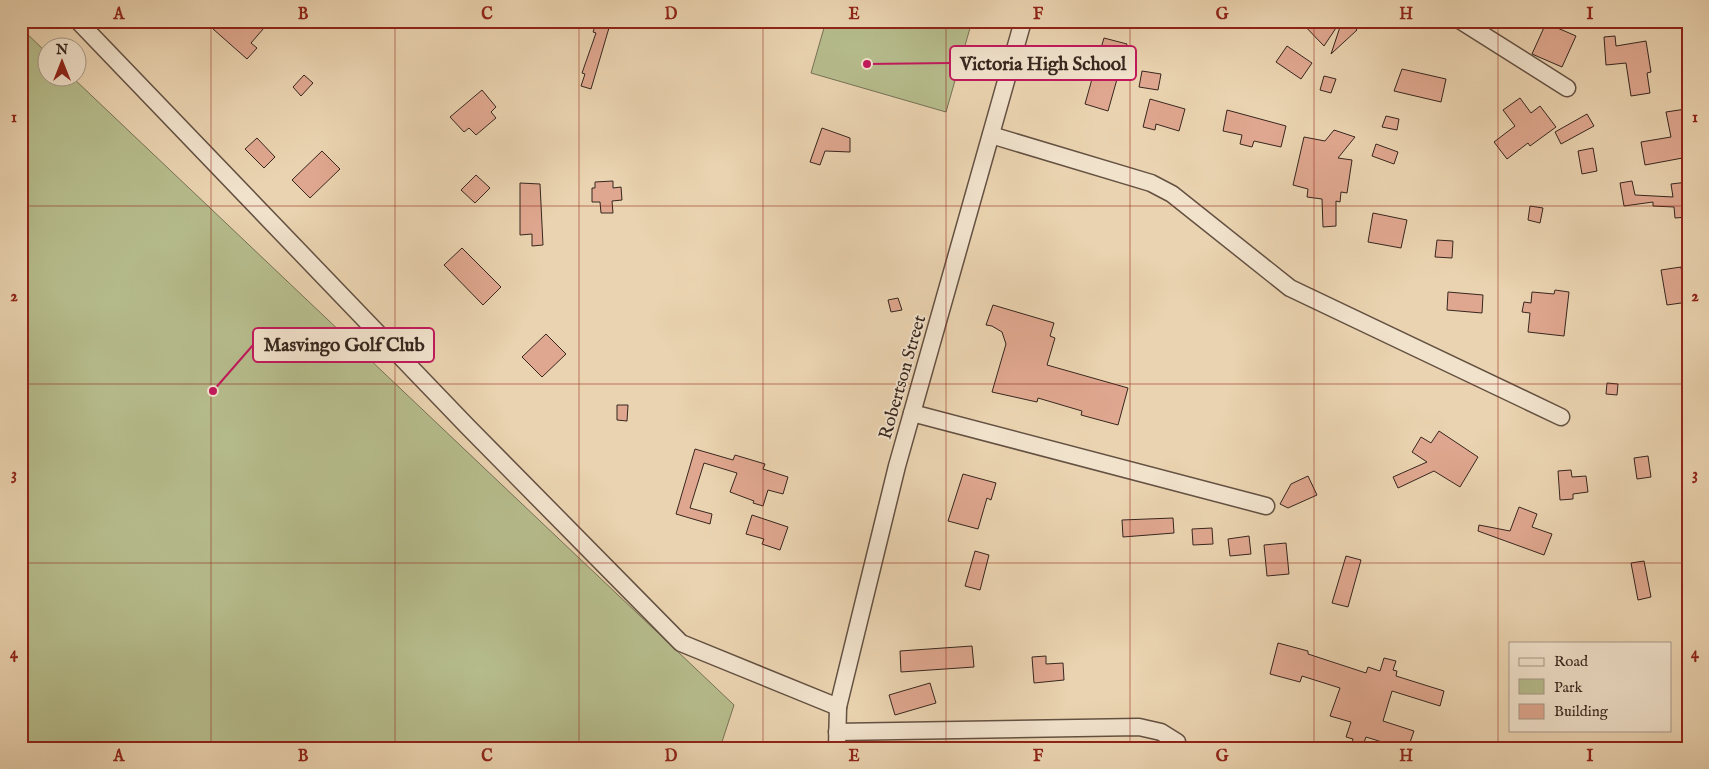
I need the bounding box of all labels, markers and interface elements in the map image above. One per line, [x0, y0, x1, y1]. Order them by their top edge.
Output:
text: A [113, 5, 126, 25]
text: B [298, 5, 309, 25]
text: C [481, 5, 493, 25]
text: D [665, 5, 678, 25]
text: E [848, 5, 860, 25]
text: F [1033, 5, 1044, 25]
text: G [1216, 5, 1229, 25]
text: H [1399, 5, 1413, 25]
text: I [1587, 5, 1594, 25]
north arrow [38, 38, 88, 88]
text: N [55, 41, 68, 59]
callout: Victoria High School [950, 46, 1136, 80]
text: Victoria High School [959, 53, 1127, 77]
text: 1 [11, 108, 17, 128]
text: 1 [1692, 108, 1698, 128]
text: 2 [10, 287, 18, 307]
text: 2 [1691, 287, 1699, 307]
street label: Robertson Street [875, 313, 932, 442]
callout: Masvingo Golf Club [253, 328, 434, 362]
text: Masvingo Golf Club [263, 334, 425, 358]
text: 3 [11, 465, 17, 485]
text: 3 [1692, 465, 1698, 485]
legend [1509, 642, 1672, 732]
text: 4 [10, 644, 19, 664]
text: 4 [1691, 644, 1700, 664]
text: Road [1554, 652, 1589, 671]
text: Park [1554, 678, 1584, 697]
text: Building [1554, 702, 1609, 721]
text: A [113, 747, 126, 767]
text: B [298, 747, 309, 767]
text: C [481, 747, 493, 767]
text: D [665, 747, 678, 767]
text: E [848, 747, 860, 767]
text: F [1033, 747, 1044, 767]
text: G [1216, 747, 1229, 767]
text: H [1399, 747, 1413, 767]
text: I [1587, 747, 1594, 767]

